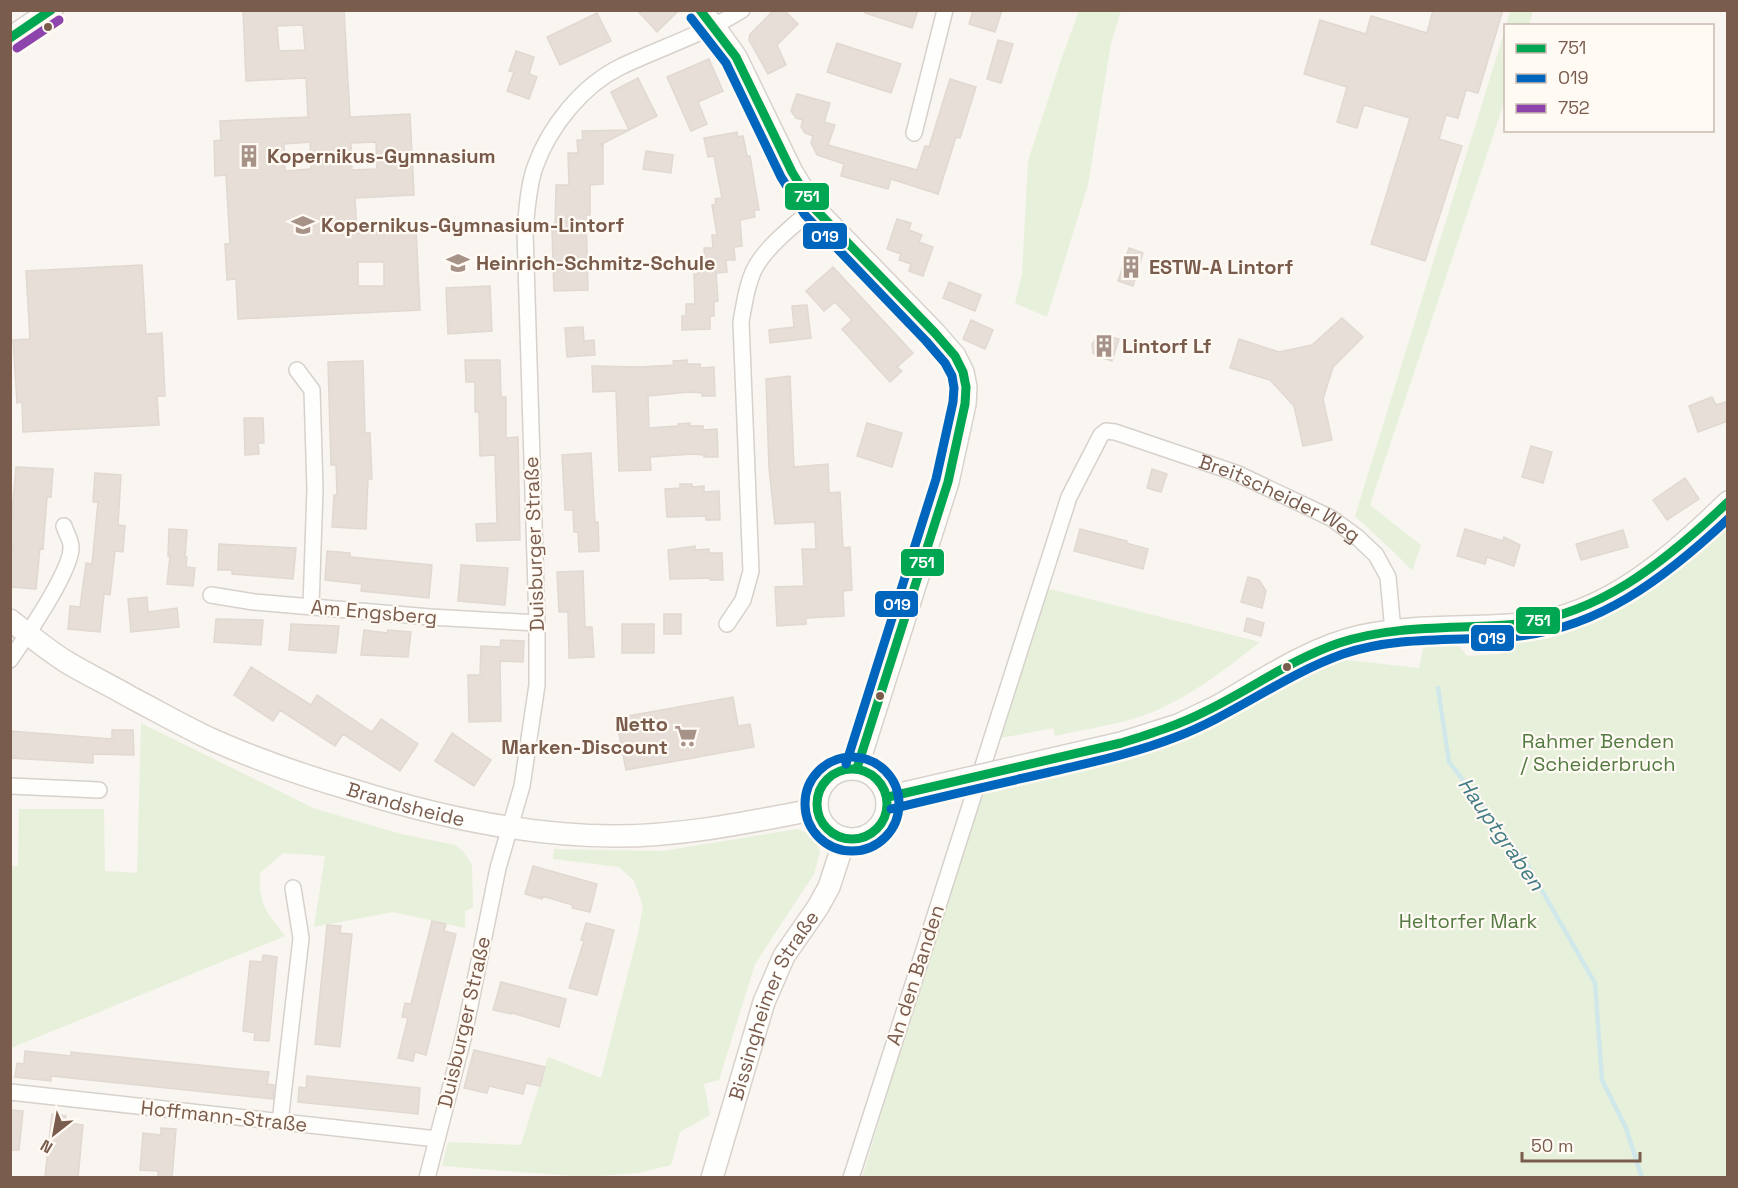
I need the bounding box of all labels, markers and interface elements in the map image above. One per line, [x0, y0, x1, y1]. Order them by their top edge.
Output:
unlabelled marker [42, 21, 54, 33]
legend [1504, 24, 1714, 132]
text: 751 [1558, 36, 1586, 59]
text: O19 [1558, 66, 1589, 89]
text: 752 [1558, 96, 1590, 119]
building icon: Kopernikus-Gymnasium [236, 143, 262, 169]
place label: Kopernikus-Gymnasium [267, 143, 496, 169]
line badge: 751 [784, 182, 830, 211]
text: 751 [794, 186, 820, 207]
school or university icon: Kopernikus-Gymnasium-Lintorf [290, 212, 316, 238]
place label: Kopernikus-Gymnasium-Lintorf [321, 212, 624, 238]
line badge: O19 [802, 222, 848, 250]
text: O19 [811, 226, 839, 247]
school or university icon: Heinrich-Schmitz-Schule [445, 250, 471, 276]
place label: Heinrich-Schmitz-Schule [476, 250, 716, 276]
building icon: ESTW-A Lintorf [1118, 254, 1144, 280]
place label: ESTW-A Lintorf [1149, 254, 1293, 280]
building icon: Lintorf Lf [1091, 333, 1117, 359]
place label: Lintorf Lf [1122, 333, 1212, 359]
street label: Breitscheider Weg [1195, 448, 1366, 548]
street label: Duisburger Straße [518, 456, 550, 632]
line badge: 751 [900, 548, 945, 577]
text: 751 [909, 552, 935, 573]
line badge: O19 [874, 590, 919, 618]
street label: Am Engsberg [310, 594, 438, 630]
text: O19 [883, 594, 911, 615]
line badge: 751 [1515, 606, 1561, 635]
text: 751 [1525, 610, 1551, 631]
line badge: O19 [1470, 624, 1515, 652]
text: O19 [1478, 628, 1506, 649]
unlabelled marker [1281, 661, 1293, 673]
unlabelled marker [874, 690, 886, 702]
place label: Netto Marken-Discount [501, 711, 668, 760]
supermarket icon: Netto Marken-Discount [673, 723, 699, 749]
park label: Rahmer Benden / Scheiderbruch [1521, 728, 1675, 777]
water label: Hauptgraben [1452, 772, 1551, 897]
street label: Brandsheide [344, 776, 467, 832]
street label: An den Banden [880, 902, 950, 1048]
street label: Bissingheimer Straße [723, 905, 825, 1103]
park label: Heltorfer Mark [1399, 908, 1538, 934]
street label: Duisburger Straße [432, 934, 496, 1110]
street label: Hoffmann-Straße [139, 1094, 309, 1138]
north arrow [24, 1104, 84, 1164]
scale bar [1522, 1125, 1640, 1163]
text: 50 m [1531, 1134, 1573, 1157]
text: N [37, 1135, 57, 1158]

